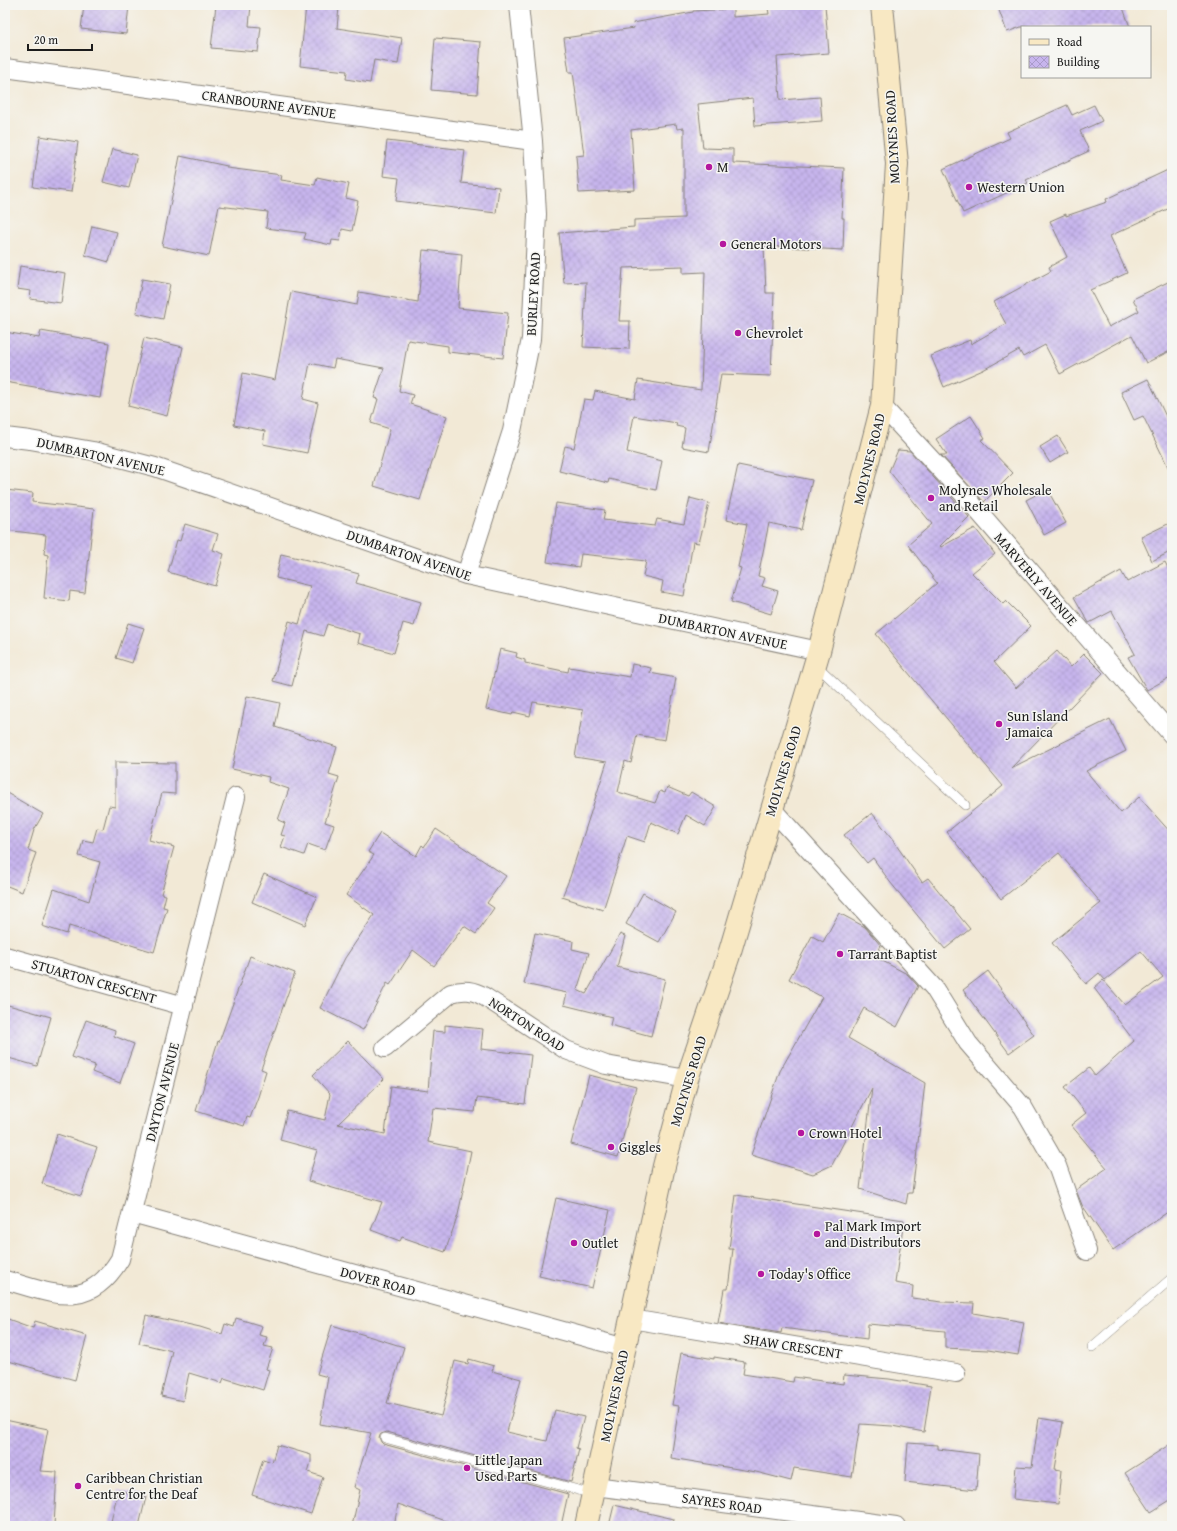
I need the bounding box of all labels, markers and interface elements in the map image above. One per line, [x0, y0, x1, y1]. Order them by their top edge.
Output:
scale bar [28, 26, 92, 52]
legend [1021, 26, 1151, 78]
text: 20 m [34, 31, 58, 48]
text: Road [1057, 33, 1083, 50]
text: Building [1057, 53, 1100, 70]
street label: CRANBOURNE AVENUE [201, 85, 337, 123]
street label: MOLYNES ROAD [880, 90, 904, 184]
place label: M [717, 157, 728, 177]
marker: M [704, 162, 714, 172]
place label: Western Union [977, 177, 1065, 197]
marker: Western Union [964, 182, 974, 192]
place label: General Motors [731, 234, 822, 254]
marker: General Motors [718, 239, 728, 249]
street label: BURLEY ROAD [521, 252, 545, 336]
place label: Chevrolet [746, 323, 803, 343]
marker: Chevrolet [733, 328, 743, 338]
street label: MOLYNES ROAD [848, 411, 890, 507]
street label: DUMBARTON AVENUE [35, 432, 167, 480]
place label: Molynes Wholesale and Retail [939, 480, 1052, 516]
marker: Molynes Wholesale and Retail [926, 493, 936, 503]
street label: DUMBARTON AVENUE [344, 524, 474, 586]
street label: MARVERLY AVENUE [990, 528, 1082, 630]
street label: DUMBARTON AVENUE [657, 608, 789, 654]
place label: Sun Island Jamaica [1005, 706, 1069, 742]
marker: Sun Island Jamaica [994, 719, 1004, 729]
street label: MOLYNES ROAD [760, 723, 806, 819]
place label: Tarrant Baptist [848, 944, 937, 964]
marker: Tarrant Baptist [835, 949, 845, 959]
street label: STUARTON CRESCENT [29, 954, 159, 1008]
street label: NORTON ROAD [485, 992, 569, 1056]
street label: MOLYNES ROAD [665, 1033, 711, 1129]
street label: DAYTON AVENUE [140, 1040, 184, 1144]
place label: Crown Hotel [809, 1123, 882, 1143]
marker: Crown Hotel [796, 1128, 806, 1138]
place label: Giggles [619, 1137, 661, 1157]
marker: Giggles [606, 1142, 616, 1152]
place label: Pal Mark Import and Distributors [825, 1216, 921, 1252]
marker: Pal Mark Import and Distributors [812, 1229, 822, 1239]
place label: Outlet [582, 1233, 619, 1253]
marker: Outlet [569, 1238, 579, 1248]
street label: DOVER ROAD [338, 1261, 418, 1301]
place label: Today's Office [769, 1264, 851, 1284]
marker: Today's Office [756, 1269, 766, 1279]
street label: SHAW CRESCENT [742, 1328, 844, 1364]
street label: MOLYNES ROAD [594, 1348, 634, 1444]
place label: Little Japan Used Parts [475, 1450, 542, 1486]
marker: Little Japan Used Parts [462, 1463, 472, 1473]
place label: Caribbean Christian Centre for the Deaf [86, 1468, 203, 1504]
marker: Caribbean Christian Centre for the Deaf [73, 1481, 83, 1491]
street label: SAYRES ROAD [681, 1487, 763, 1519]

